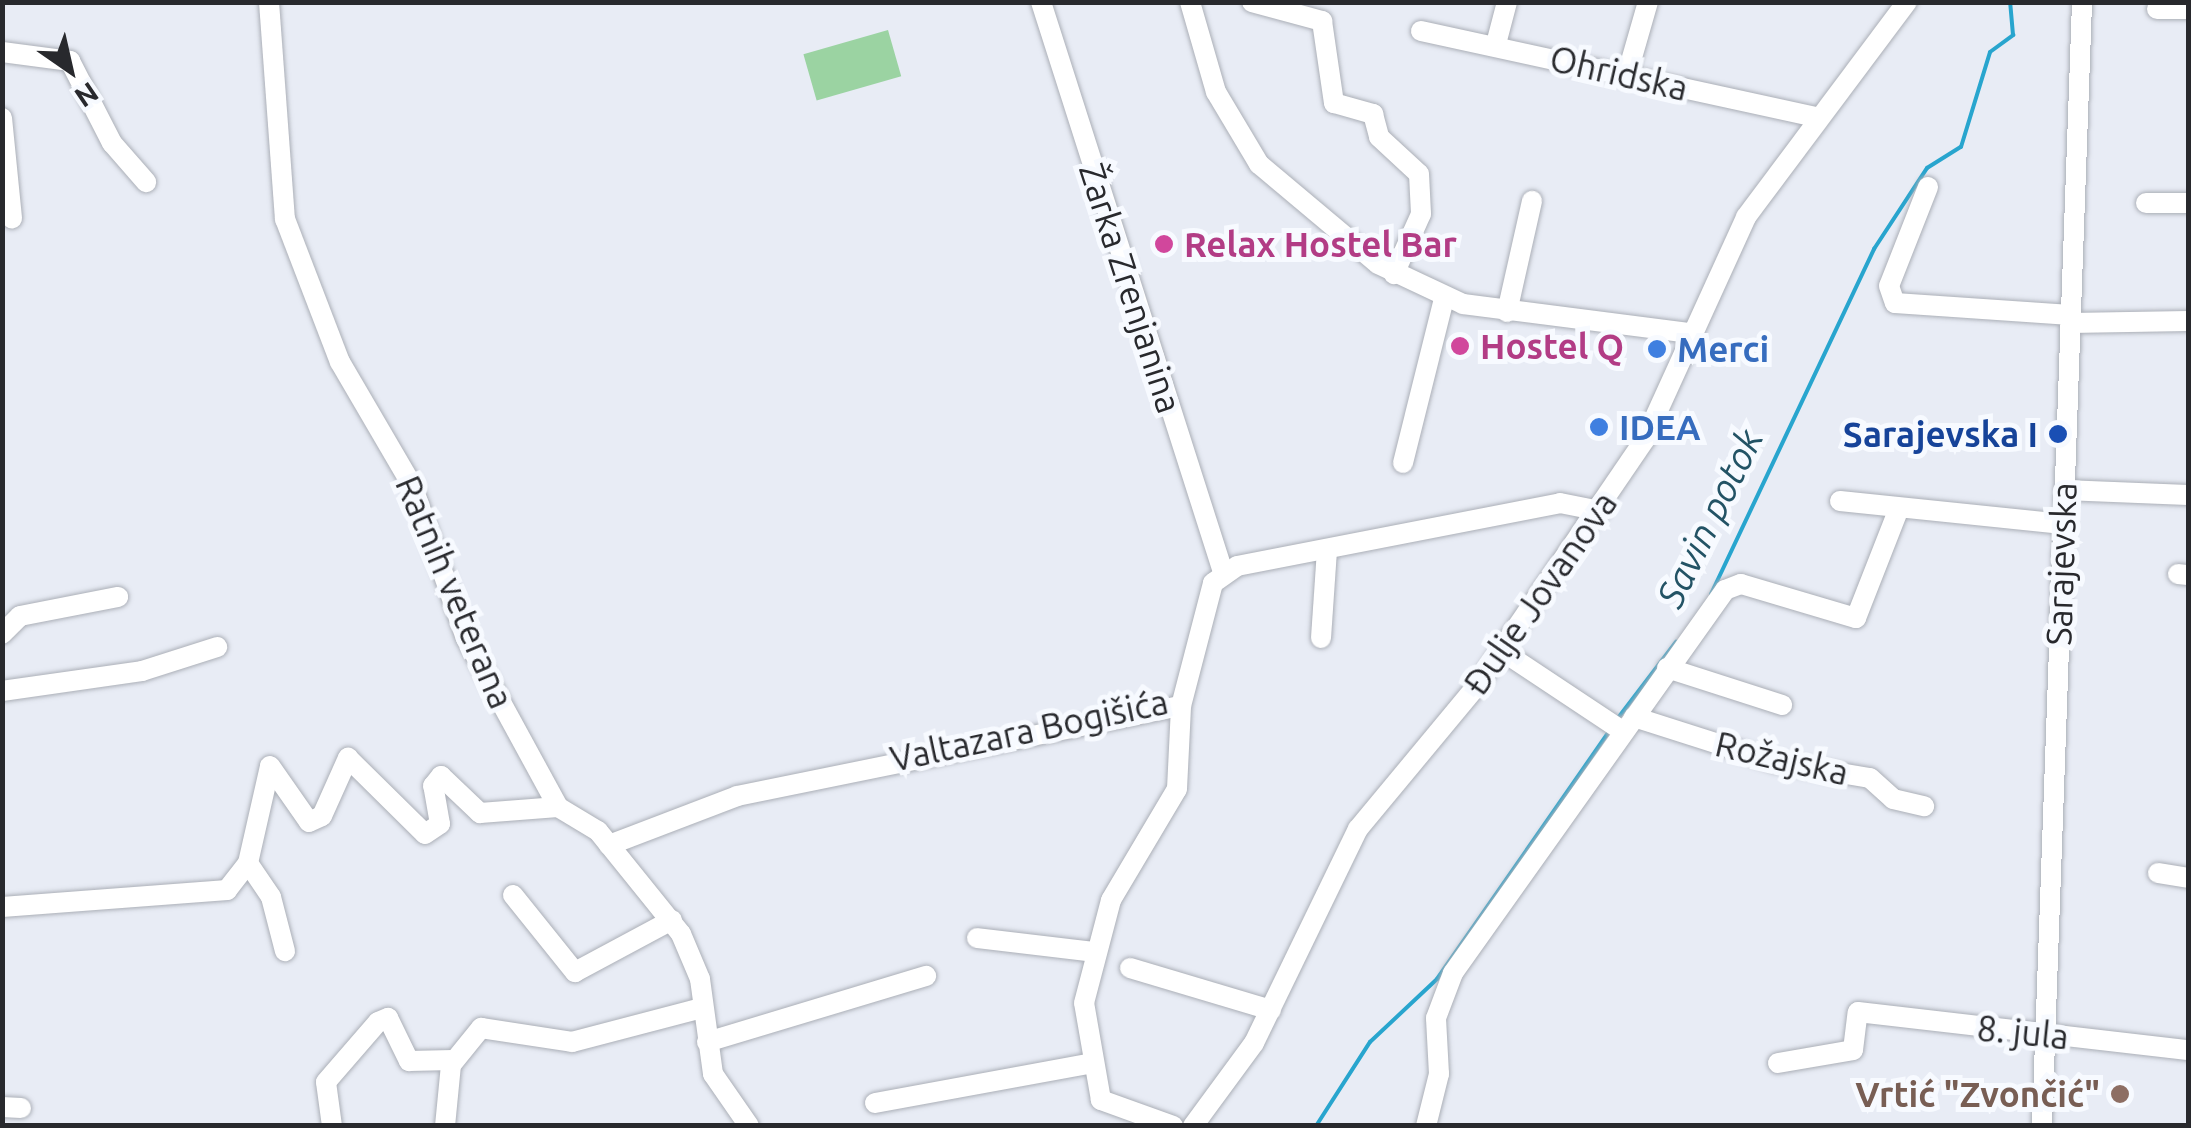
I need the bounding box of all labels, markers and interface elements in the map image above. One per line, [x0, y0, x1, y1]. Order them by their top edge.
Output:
north arrow [20, 20, 120, 120]
street label: Ohridska [1546, 37, 1692, 109]
text: N [70, 77, 104, 114]
street label: Žarka Zrenjanina [1071, 158, 1191, 418]
place label: Relax Hostel Bar [1184, 223, 1457, 265]
marker: Relax Hostel Bar [1153, 233, 1175, 255]
place label: Hostel Q [1480, 325, 1624, 367]
place label: Merci [1677, 328, 1769, 370]
marker: Hostel Q [1449, 335, 1471, 357]
marker: Merci [1646, 338, 1668, 360]
place label: IDEA [1619, 406, 1701, 448]
place label: Sarajevska I [1843, 413, 2038, 455]
marker: IDEA [1588, 416, 1610, 438]
water label: Savin potok [1647, 421, 1773, 615]
marker: Sarajevska I [2047, 423, 2069, 445]
street label: Ratnih veterana [387, 469, 523, 715]
street label: Sarajevska [2037, 482, 2085, 646]
street label: Đulje Jovanova [1454, 483, 1626, 703]
street label: Valtazara Bogišića [886, 680, 1172, 780]
street label: Rožajska [1711, 722, 1853, 794]
street label: 8. jula [1975, 1006, 2071, 1058]
place label: Vrtić "Zvončić" [1855, 1073, 2100, 1115]
marker: Vrtić "Zvončić" [2109, 1083, 2131, 1105]

